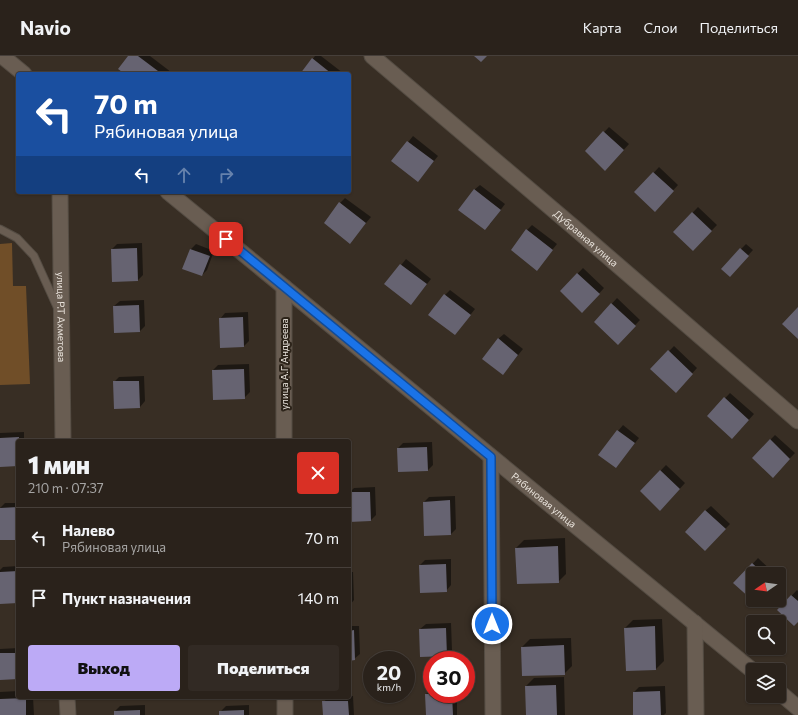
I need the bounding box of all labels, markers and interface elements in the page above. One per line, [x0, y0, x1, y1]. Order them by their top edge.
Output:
text: Navio [20, 16, 71, 39]
text: Карта [583, 19, 621, 36]
text: Слои [643, 19, 678, 36]
text: Поделиться [700, 19, 778, 36]
text: 70 m [94, 86, 158, 120]
icon: left [28, 88, 80, 140]
text: Рябиновая улица [94, 120, 238, 142]
icon: left [131, 164, 153, 186]
icon: ahead [173, 164, 195, 186]
icon: right [215, 164, 237, 186]
street label: Дубравная улица [552, 207, 621, 269]
pin [209, 222, 243, 256]
icon: arrive [215, 228, 237, 250]
street label: улица Р.Т Ахметова [55, 272, 68, 362]
street label: улица А.Г Андреева [278, 318, 290, 410]
text: 1 мин [28, 450, 90, 479]
button: close [297, 452, 339, 494]
street label: Рябиновая улица [509, 470, 579, 530]
text: 210 m · 07:37 [28, 480, 104, 496]
text: Налево [62, 521, 115, 539]
icon: left [28, 527, 50, 549]
text: 70 m [305, 529, 339, 547]
text: Рябиновая улица [62, 539, 166, 555]
north arrow [746, 567, 786, 607]
map controls [746, 567, 786, 703]
icon: arrive [28, 587, 50, 609]
text: Пункт назначения [62, 589, 191, 607]
text: 140 m [298, 589, 339, 607]
position arrow [471, 603, 513, 645]
button: search [746, 615, 786, 655]
button: Выход [28, 645, 180, 691]
button: Поделиться [188, 645, 339, 691]
speed limit sign: 30 [423, 651, 475, 703]
text: 20 [377, 660, 401, 684]
button: layers [746, 663, 786, 703]
text: km/h [377, 681, 401, 693]

